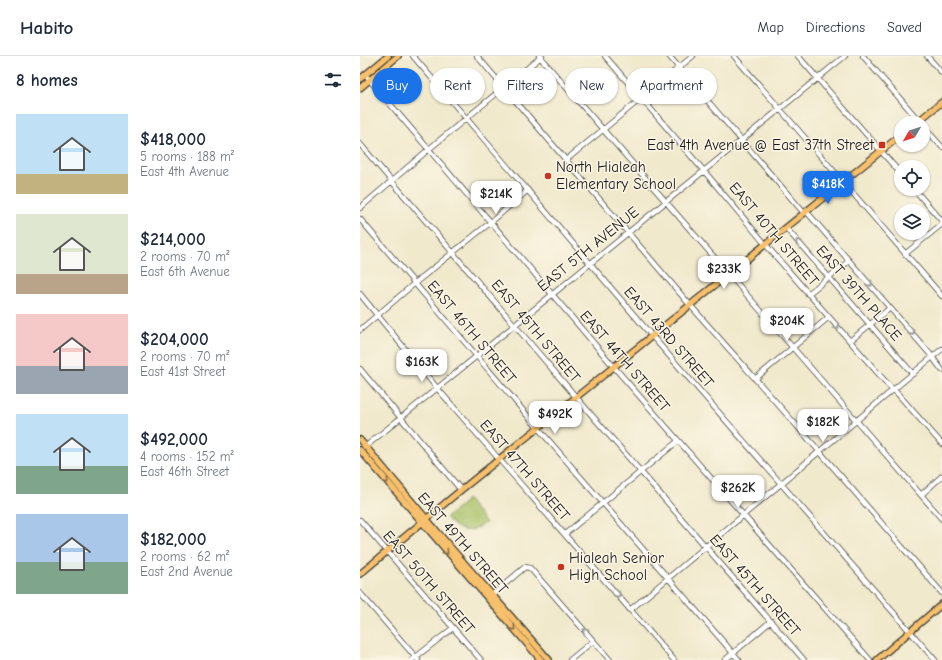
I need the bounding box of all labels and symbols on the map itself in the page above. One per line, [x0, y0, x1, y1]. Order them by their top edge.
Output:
north arrow [894, 116, 930, 152]
place label: East 4th Avenue @ East 37th Street [647, 136, 875, 154]
marker: East 4th Avenue @ East 37th Street [877, 140, 887, 150]
place label: North Hialeah Elementary School [556, 158, 676, 193]
marker: North Hialeah Elementary School [543, 171, 553, 181]
pin: $418K [800, 171, 856, 205]
street label: EAST 40TH STREET [725, 178, 823, 290]
pin: $214K [468, 181, 524, 215]
street label: EAST 5TH AVENUE [534, 203, 642, 295]
one-way arrow [796, 239, 803, 247]
street label: EAST 39TH PLACE [813, 241, 905, 345]
pin: $233K [696, 256, 752, 290]
street label: EAST 45TH STREET [488, 276, 584, 386]
street label: EAST 46TH STREET [424, 277, 520, 387]
one-way arrow [865, 280, 872, 287]
street label: EAST 43RD STREET [620, 283, 718, 391]
street label: EAST 44TH STREET [576, 307, 674, 415]
pin: $204K [759, 308, 815, 342]
one-way arrow [833, 322, 840, 330]
one-way arrow [907, 328, 914, 335]
pin: $163K [394, 349, 450, 383]
pin: $492K [527, 401, 583, 435]
pin: $182K [795, 409, 851, 443]
street label: EAST 47TH STREET [476, 416, 574, 524]
pin: $262K [710, 475, 766, 509]
one-way arrow [381, 476, 388, 483]
street label: EAST 49TH STREET [414, 489, 512, 598]
street label: EAST 50TH STREET [379, 527, 479, 637]
street label: EAST 45TH STREET [706, 530, 804, 640]
one-way arrow [442, 547, 449, 554]
place label: Hialeah Senior High School [569, 549, 664, 584]
marker: Hialeah Senior High School [556, 562, 566, 572]
one-way arrow [613, 591, 620, 598]
one-way arrow [508, 623, 516, 631]
one-way arrow [582, 628, 589, 635]

